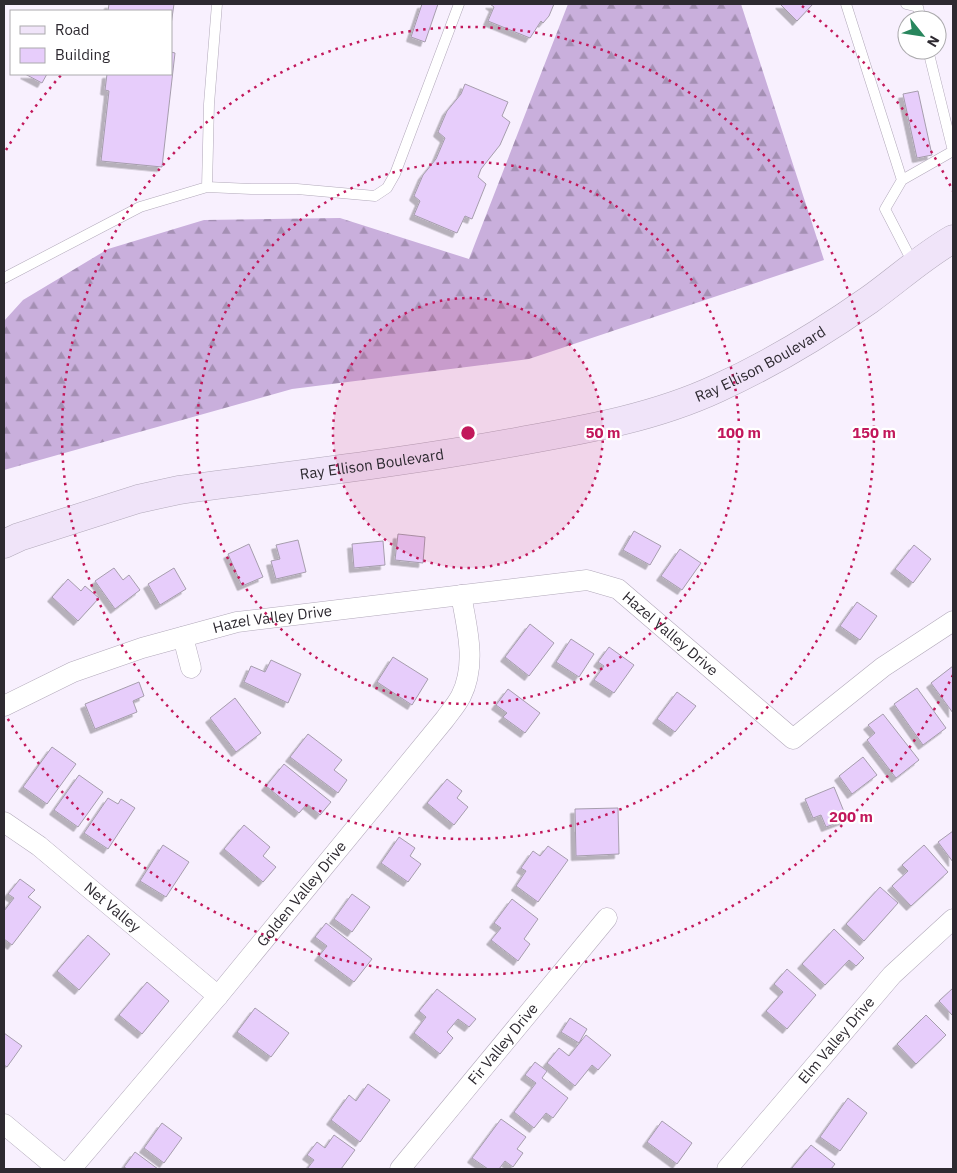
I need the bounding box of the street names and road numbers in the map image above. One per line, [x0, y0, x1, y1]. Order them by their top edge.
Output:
street label: Ray Ellison Boulevard [692, 322, 829, 406]
street label: Ray Ellison Boulevard [299, 444, 445, 483]
street label: Hazel Valley Drive [619, 587, 722, 680]
street label: Hazel Valley Drive [211, 601, 333, 637]
street label: Golden Valley Drive [252, 837, 350, 950]
street label: Net Valley [80, 878, 145, 936]
street label: Elm Valley Drive [794, 992, 878, 1087]
street label: Fir Valley Drive [464, 999, 542, 1088]

